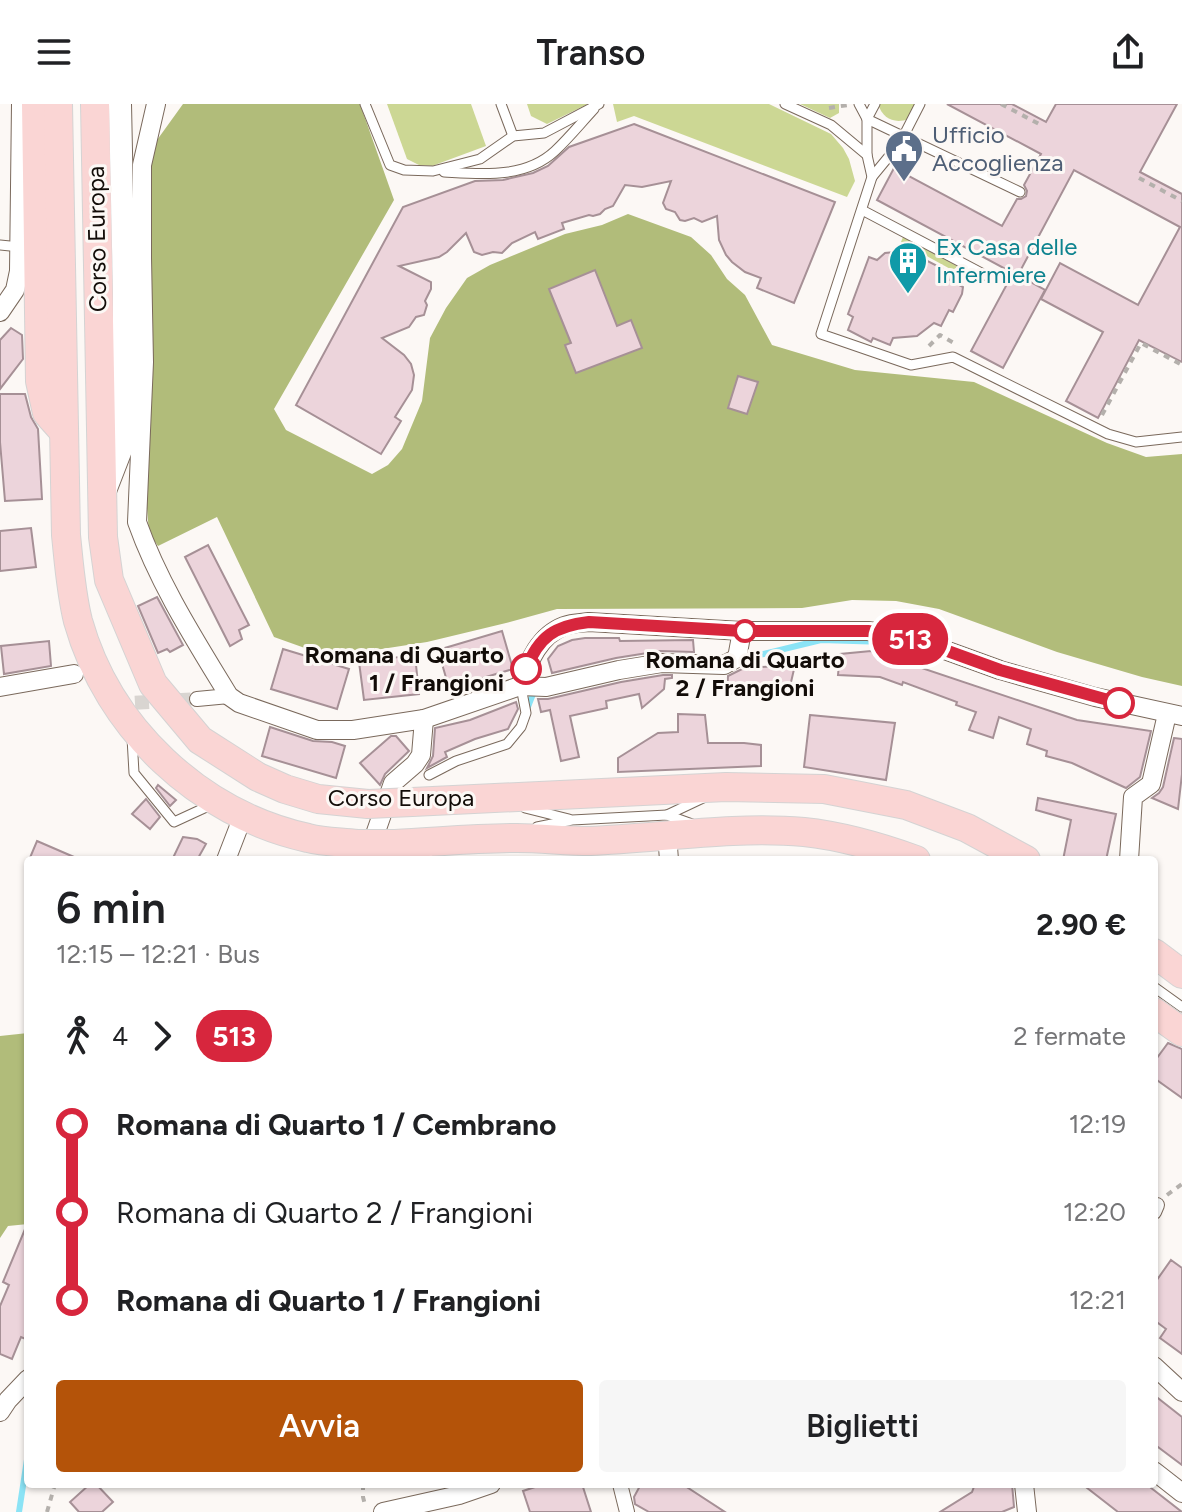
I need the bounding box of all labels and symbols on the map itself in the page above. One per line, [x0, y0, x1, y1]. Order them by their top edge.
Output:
place label: Ufficio Accoglienza [932, 120, 1063, 177]
public building icon: Ufficio Accoglienza [883, 128, 925, 183]
street label: Corso Europa [81, 166, 112, 312]
place label: Ex Casa delle Infermiere [936, 232, 1077, 289]
building icon: Ex Casa delle Infermiere [887, 240, 929, 295]
line badge: 513 [864, 613, 956, 665]
marker: Romana di Quarto 2 / Frangioni [734, 620, 756, 642]
place label: Romana di Quarto 1 / Frangioni [305, 640, 504, 697]
place label: Romana di Quarto 2 / Frangioni [645, 645, 845, 702]
marker: Romana di Quarto 1 / Frangioni [511, 654, 541, 684]
unlabelled marker [1104, 688, 1134, 718]
street label: Corso Europa [328, 783, 474, 812]

